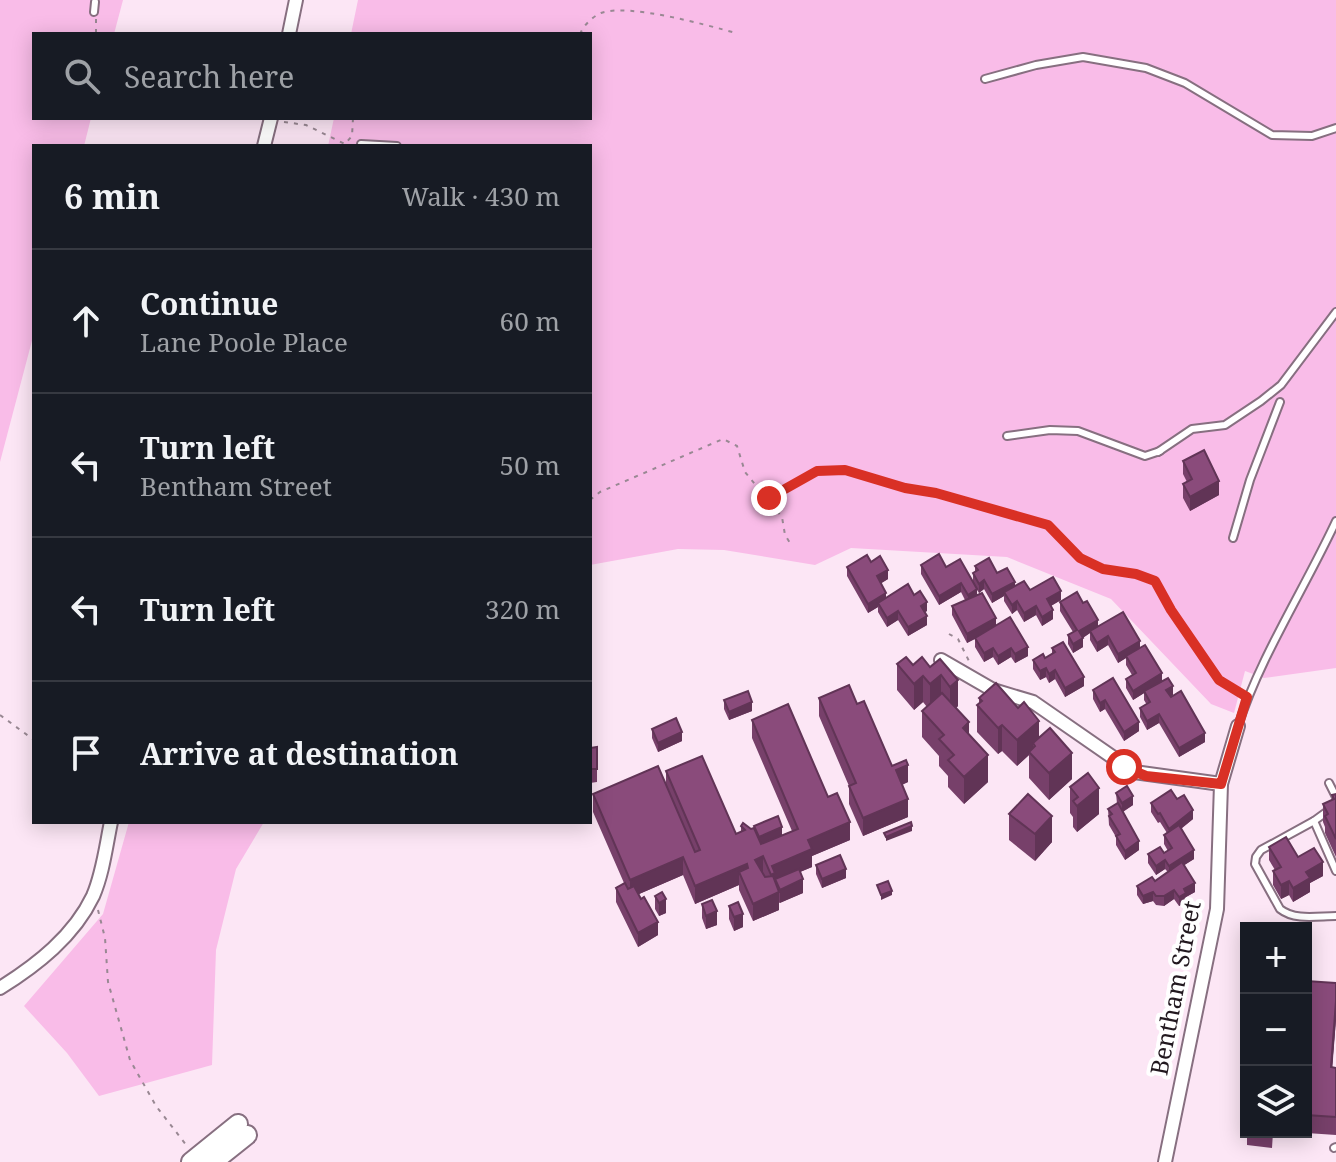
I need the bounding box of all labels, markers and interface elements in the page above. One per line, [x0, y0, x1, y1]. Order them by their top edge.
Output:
search box [32, 32, 592, 120]
icon: search [60, 54, 104, 98]
text: Search here [124, 56, 294, 97]
text: 6 min [64, 173, 160, 219]
text: Walk · 430 m [402, 178, 560, 214]
text: Continue [140, 283, 278, 324]
icon: ahead [64, 299, 108, 343]
text: 60 m [500, 303, 560, 339]
text: Lane Poole Place [140, 324, 348, 360]
text: Turn left [140, 427, 275, 468]
icon: left [64, 443, 108, 487]
text: 50 m [500, 447, 560, 483]
text: Bentham Street [140, 468, 332, 504]
route end [751, 480, 787, 516]
icon: left [64, 587, 108, 631]
text: Turn left [140, 589, 275, 630]
text: 320 m [485, 591, 560, 627]
icon: arrive [64, 731, 108, 775]
text: Arrive at destination [140, 733, 459, 774]
route start [1106, 749, 1142, 785]
street label: Bentham Street [1141, 898, 1208, 1078]
map controls [1240, 922, 1312, 1138]
button: + [1240, 922, 1312, 994]
button: − [1240, 994, 1312, 1066]
button: layers [1240, 1066, 1312, 1138]

